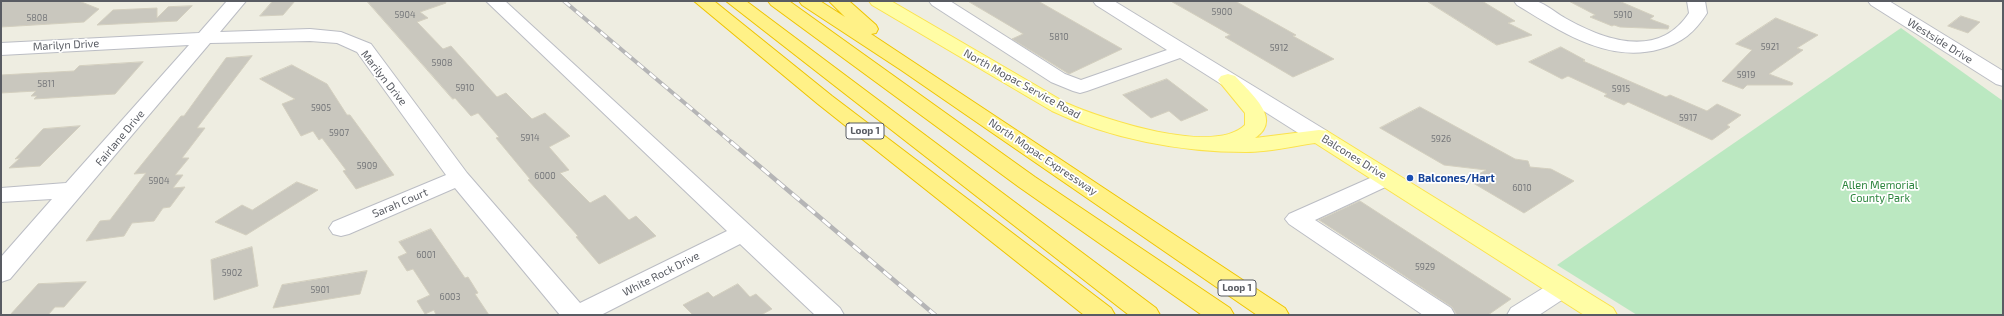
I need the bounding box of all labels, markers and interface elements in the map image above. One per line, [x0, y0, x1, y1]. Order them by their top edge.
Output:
house number: 5900 [1212, 7, 1232, 17]
house number: 5904 [395, 10, 415, 20]
house number: 5910 [1614, 10, 1632, 20]
house number: 5808 [26, 13, 48, 23]
street label: Westside Drive [1905, 16, 1975, 66]
house number: 5810 [1049, 32, 1069, 42]
street label: Marilyn Drive [32, 37, 100, 53]
house number: 5921 [1761, 42, 1779, 52]
house number: 5912 [1270, 43, 1288, 53]
street label: North Mopac Service Road [961, 46, 1083, 122]
street label: Marilyn Drive [358, 48, 410, 108]
house number: 5908 [432, 58, 452, 68]
house number: 5919 [1737, 70, 1755, 80]
house number: 5811 [37, 79, 55, 89]
house number: 5910 [456, 83, 474, 93]
house number: 5915 [1612, 84, 1630, 94]
house number: 5905 [311, 103, 331, 113]
street label: Fairlane Drive [93, 107, 147, 169]
house number: 5917 [1679, 113, 1697, 123]
street label: North Mopac Expressway [986, 116, 1100, 198]
road number: Loop 1 [846, 123, 884, 139]
house number: 5907 [329, 128, 349, 138]
street label: Balcones Drive [1319, 132, 1389, 182]
house number: 5914 [520, 133, 540, 143]
house number: 5926 [1431, 134, 1451, 144]
house number: 5909 [357, 161, 377, 171]
house number: 6000 [534, 171, 556, 181]
place label: Balcones/Hart [1418, 171, 1495, 185]
marker: Balcones/Hart [1405, 173, 1415, 183]
house number: 5904 [149, 176, 169, 186]
park label: Allen Memorial County Park [1842, 178, 1918, 204]
house number: 6010 [1512, 183, 1532, 193]
street label: Sarah Court [370, 185, 430, 221]
street label: White Rock Drive [620, 249, 702, 299]
house number: 6001 [416, 250, 436, 260]
house number: 5929 [1415, 262, 1435, 272]
house number: 5902 [222, 268, 242, 278]
road number: Loop 1 [1218, 280, 1256, 296]
house number: 5901 [311, 285, 329, 295]
house number: 6003 [439, 292, 461, 302]

